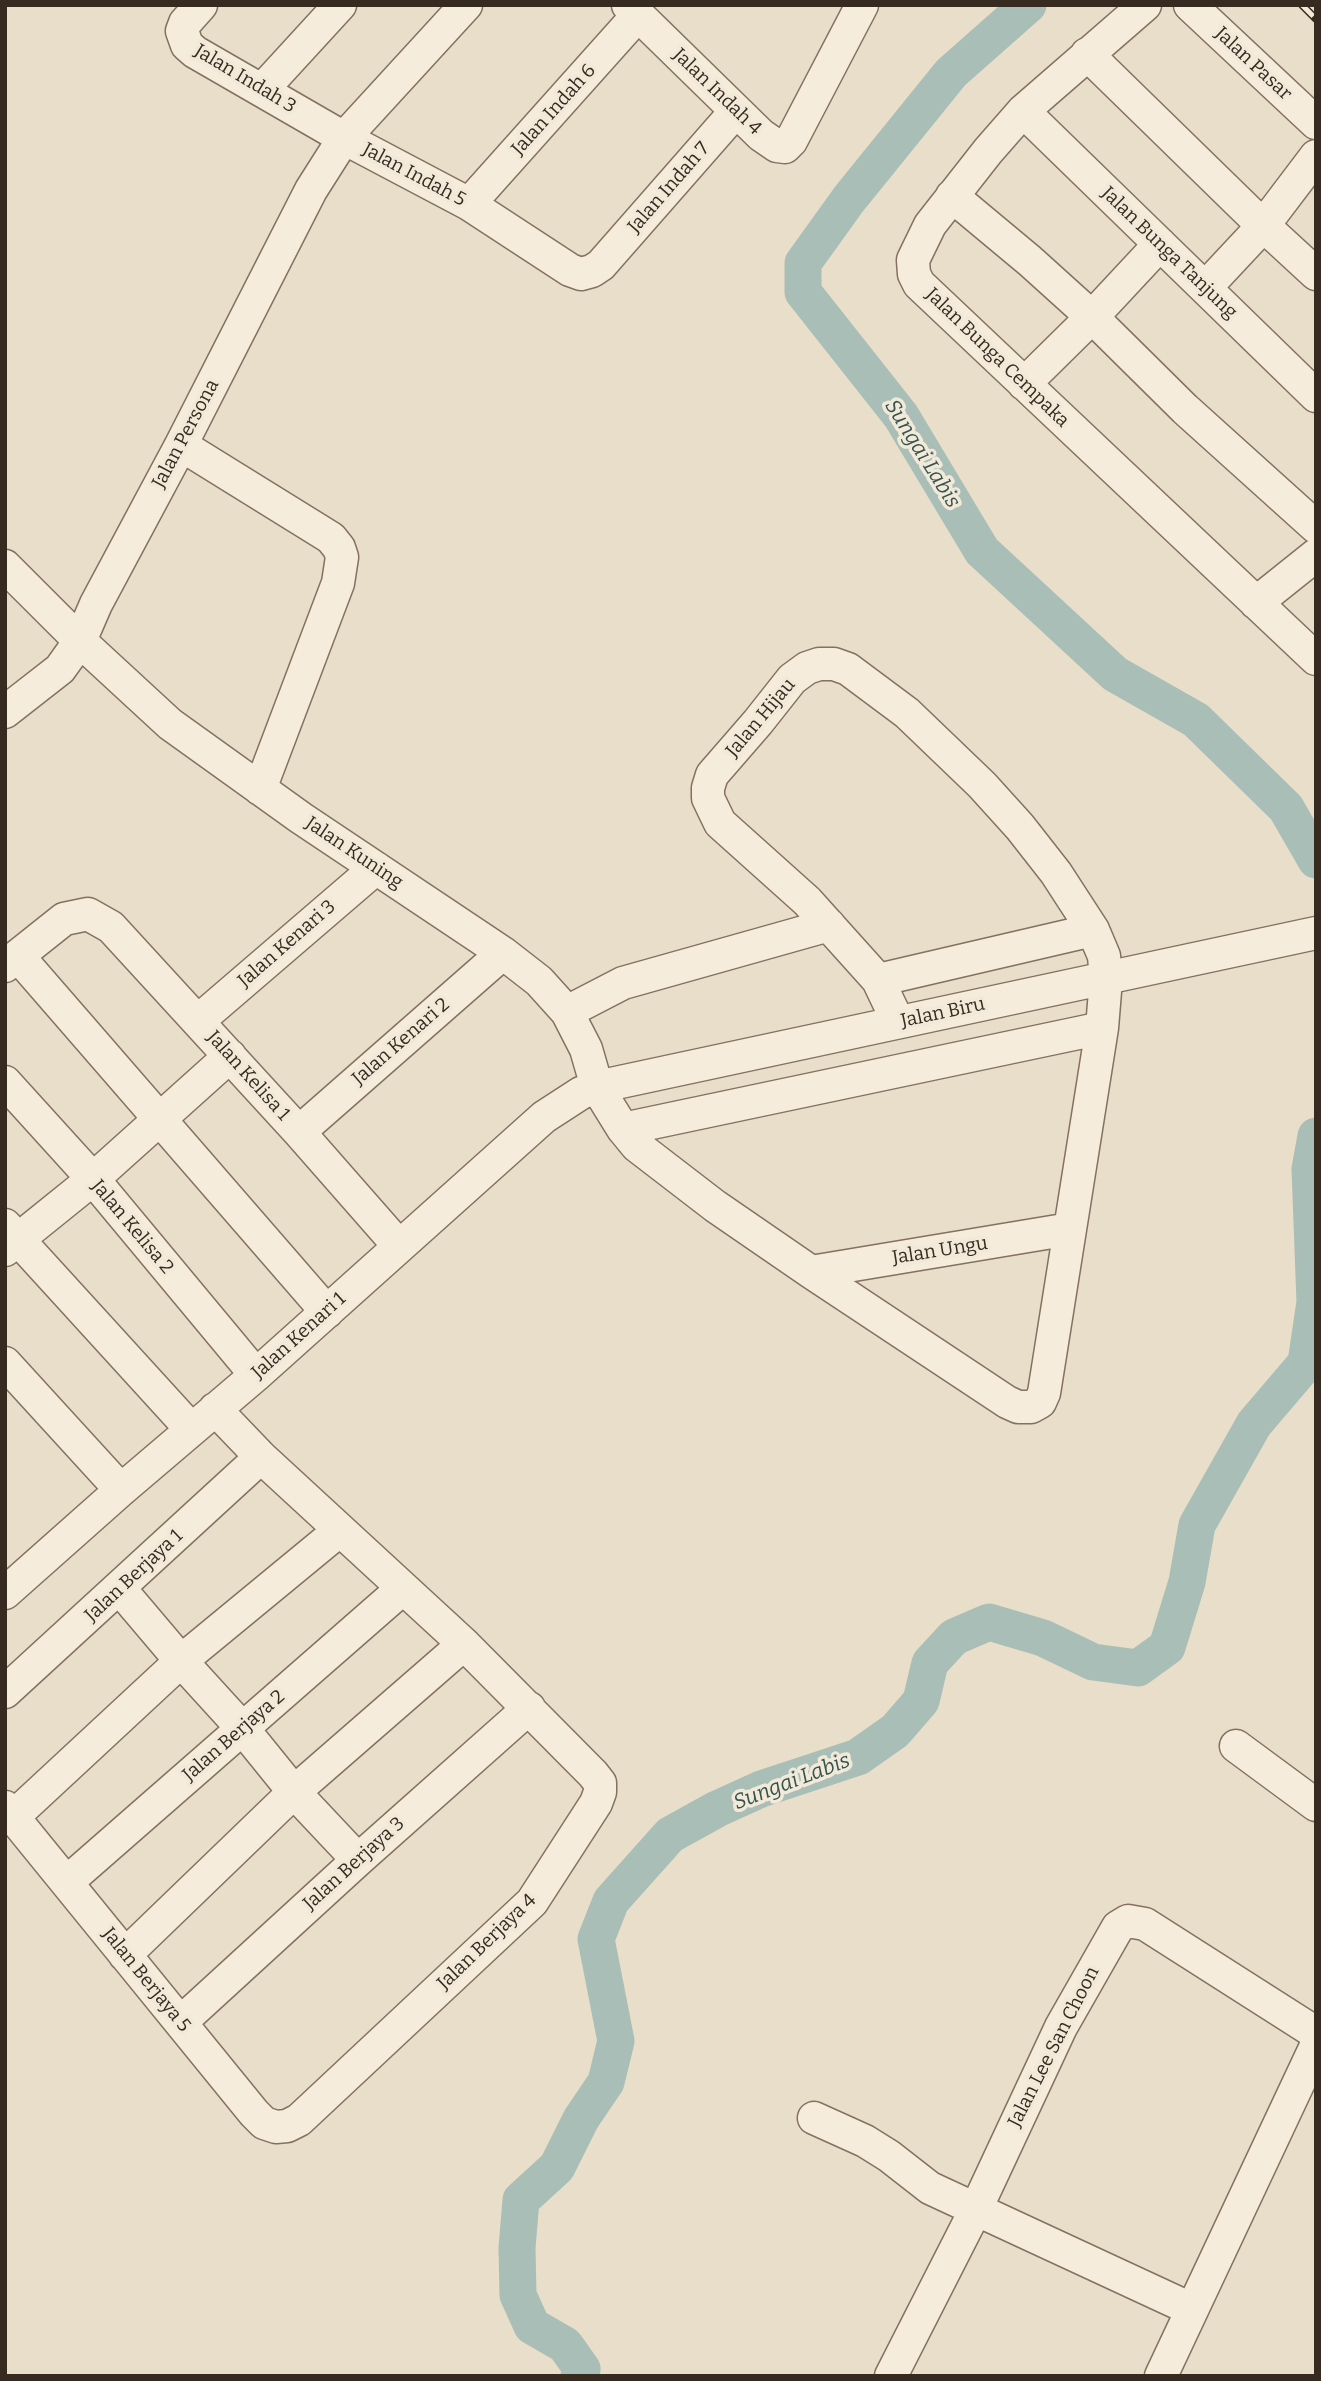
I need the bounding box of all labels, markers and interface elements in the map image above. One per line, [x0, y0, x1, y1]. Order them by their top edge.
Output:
street label: Jalan Pasar [1210, 23, 1296, 105]
street label: Jalan Indah 3 [190, 40, 300, 118]
street label: Jalan Indah 4 [668, 44, 766, 140]
street label: Jalan Indah 6 [507, 60, 601, 160]
street label: Jalan Indah 5 [358, 138, 470, 212]
street label: Jalan Indah 7 [623, 138, 715, 238]
street label: Jalan Bunga Tanjung [1096, 182, 1242, 324]
street label: Jalan Bunga Cempaka [921, 284, 1073, 432]
street label: Jalan Persona [148, 376, 224, 492]
water label: Sungai Labis [879, 395, 965, 513]
street label: Jalan Hijau [721, 674, 801, 762]
street label: Jalan Kuning [301, 812, 407, 894]
street label: Jalan Kenari 3 [234, 896, 340, 992]
street label: Jalan Biru [899, 993, 987, 1033]
street label: Jalan Kenari 2 [348, 994, 454, 1090]
street label: Jalan Kelisa 1 [202, 1026, 294, 1126]
street label: Jalan Kelisa 2 [86, 1175, 178, 1279]
street label: Jalan Ungu [891, 1232, 989, 1270]
street label: Jalan Kenari 1 [247, 1288, 351, 1384]
street label: Jalan Berjaya 1 [80, 1525, 188, 1627]
street label: Jalan Berjaya 2 [178, 1685, 290, 1787]
water label: Sungai Labis [730, 1748, 854, 1816]
street label: Jalan Berjaya 3 [299, 1813, 409, 1915]
street label: Jalan Berjaya 4 [433, 1889, 541, 1995]
street label: Jalan Berjaya 5 [97, 1923, 195, 2037]
street label: Jalan Lee San Choon [1004, 1963, 1104, 2131]

